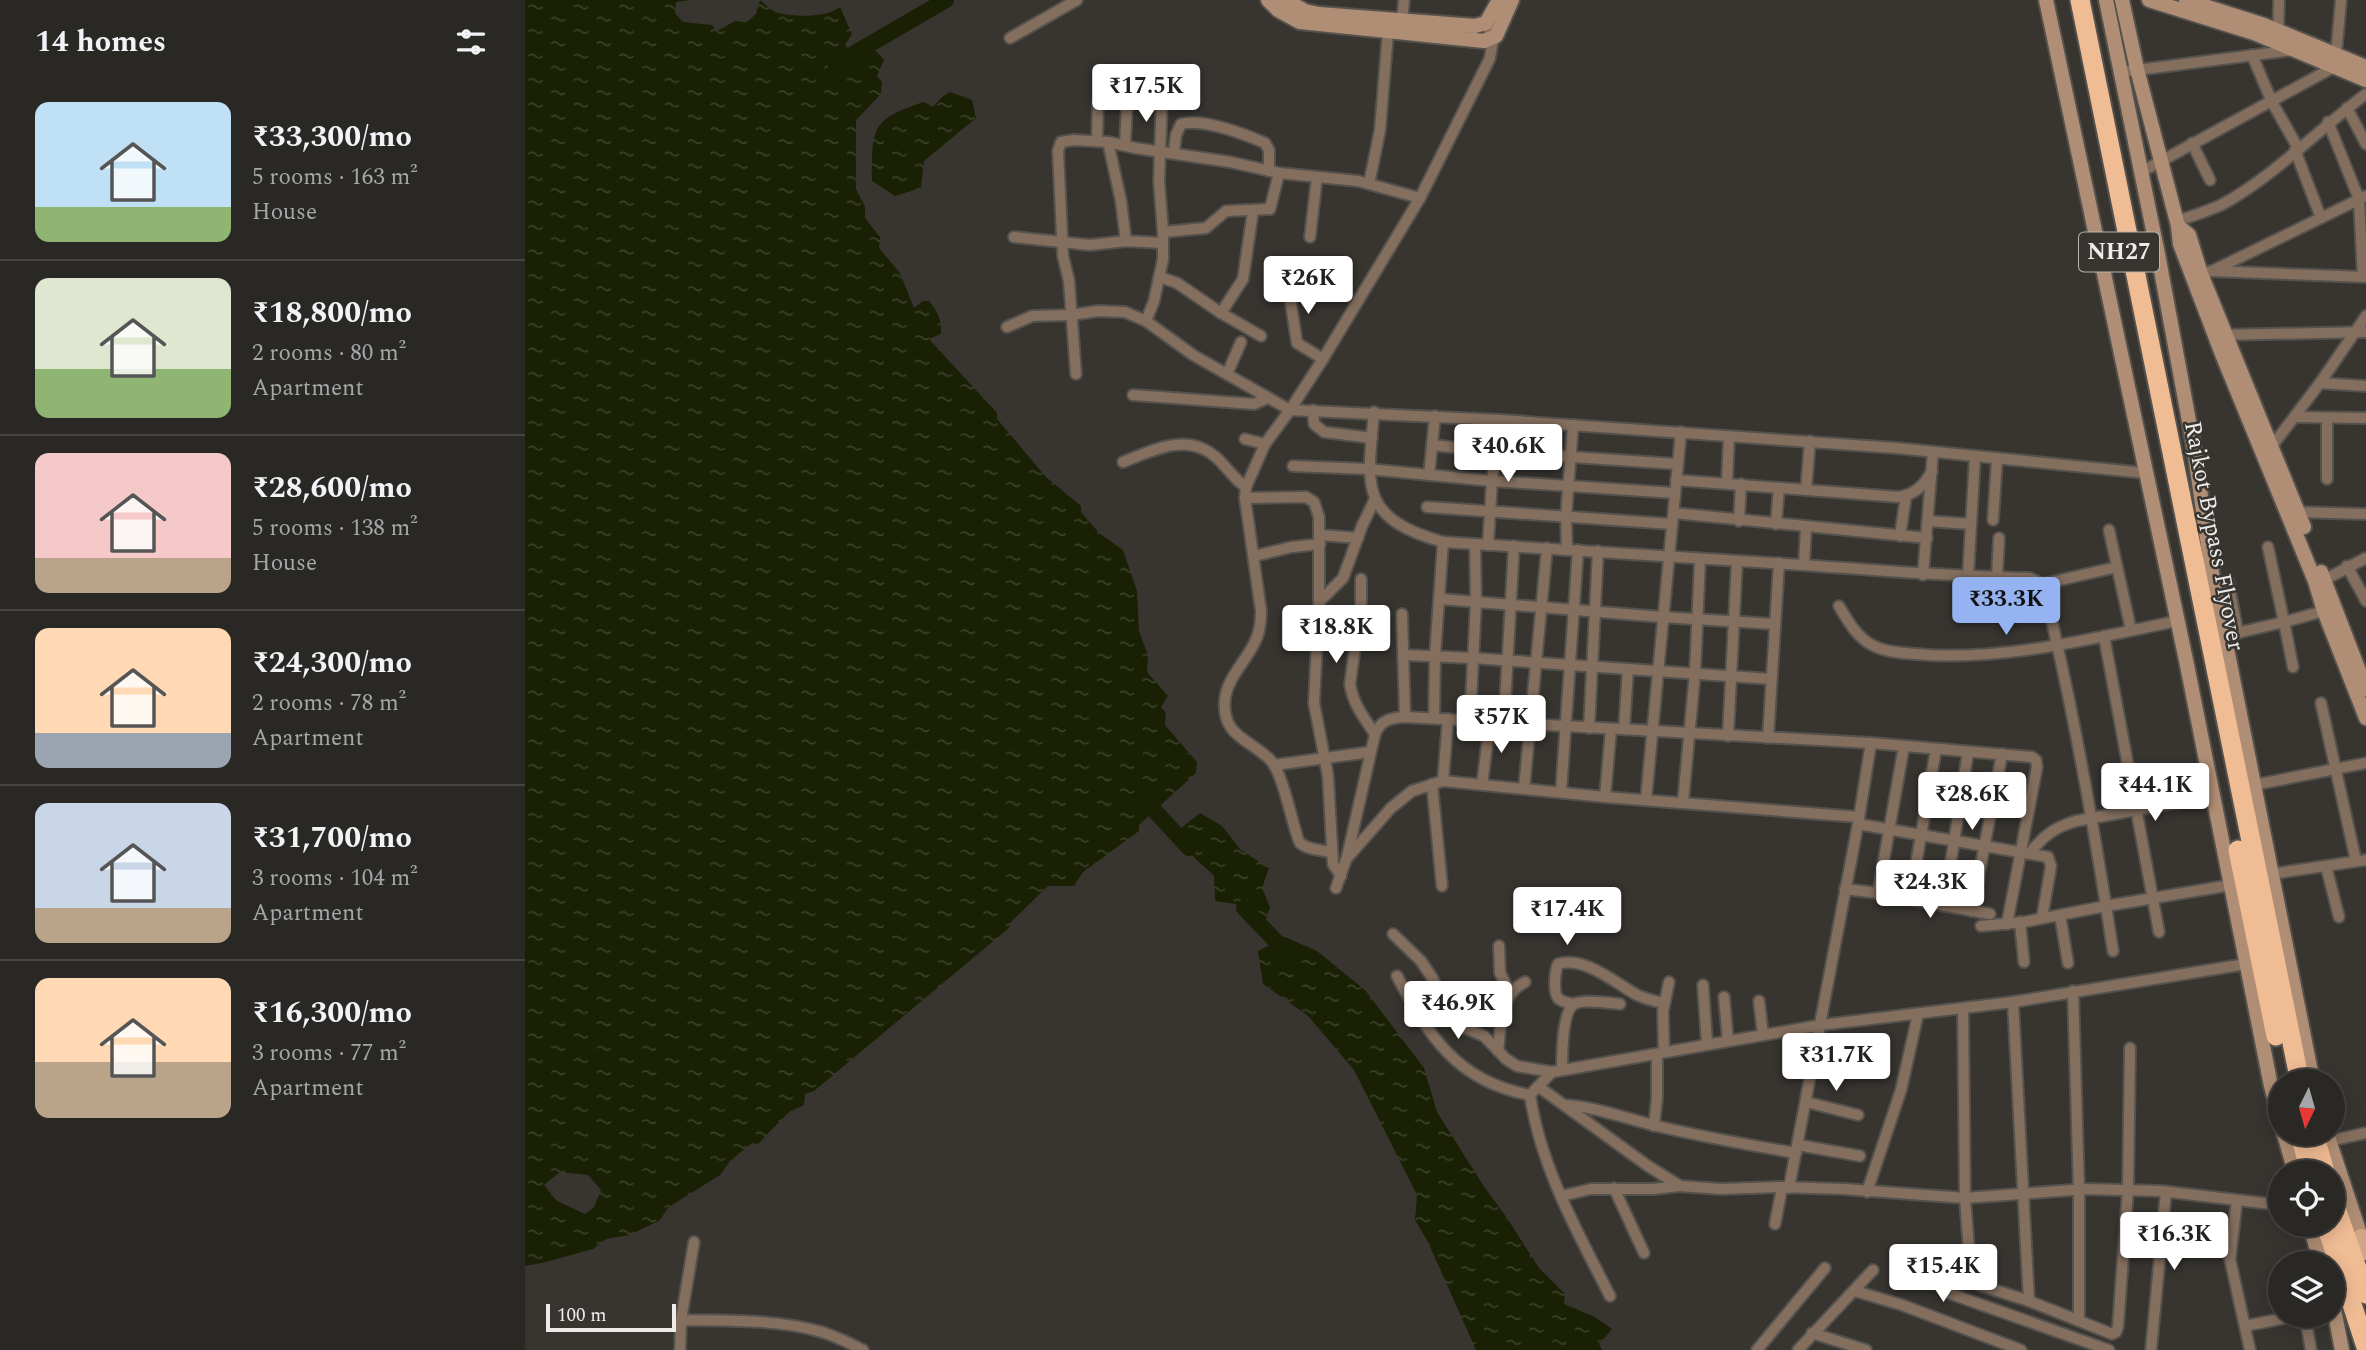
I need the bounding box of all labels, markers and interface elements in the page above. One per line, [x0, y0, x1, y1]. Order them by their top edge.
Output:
text: 14 homes [35, 19, 166, 65]
icon: filters [452, 23, 490, 61]
pin: ₹17.5K [1089, 64, 1203, 124]
text: ₹17.5K [1108, 69, 1184, 104]
text: ₹33,300/mo [252, 114, 412, 160]
icon: home [91, 130, 175, 214]
text: 5 rooms · 163 m² [252, 160, 418, 195]
text: House [252, 195, 317, 230]
road number: NH27 [2079, 232, 2159, 272]
pin: ₹26K [1267, 256, 1349, 316]
text: ₹26K [1280, 261, 1336, 296]
text: ₹18,800/mo [252, 290, 412, 336]
icon: home [91, 306, 175, 390]
text: 2 rooms · 80 m² [252, 336, 406, 371]
text: Apartment [252, 371, 364, 406]
street label: Rajkot Bypass Flyover [2174, 418, 2254, 654]
pin: ₹40.6K [1451, 424, 1565, 484]
text: ₹40.6K [1470, 429, 1546, 464]
text: ₹28,600/mo [252, 465, 412, 511]
icon: home [91, 481, 175, 565]
text: 5 rooms · 138 m² [252, 511, 418, 546]
text: House [252, 546, 317, 581]
pin: ₹33.3K [1949, 578, 2063, 637]
text: ₹33.3K [1968, 582, 2044, 617]
pin: ₹18.8K [1279, 606, 1393, 665]
text: ₹18.8K [1298, 610, 1374, 645]
text: ₹24,300/mo [252, 640, 412, 686]
icon: home [91, 656, 175, 740]
text: 2 rooms · 78 m² [252, 686, 406, 721]
pin: ₹57K [1460, 696, 1542, 755]
text: ₹57K [1473, 700, 1529, 735]
text: Apartment [252, 721, 364, 756]
pin: ₹44.1K [2098, 764, 2212, 823]
text: ₹44.1K [2117, 768, 2193, 803]
pin: ₹28.6K [1915, 772, 2029, 832]
text: ₹28.6K [1934, 777, 2010, 812]
text: ₹31,700/mo [252, 815, 412, 861]
icon: home [91, 831, 175, 915]
pin: ₹24.3K [1873, 860, 1987, 920]
text: 3 rooms · 104 m² [252, 861, 418, 896]
text: ₹24.3K [1892, 865, 1968, 900]
pin: ₹17.4K [1510, 888, 1624, 947]
text: ₹17.4K [1529, 892, 1605, 927]
text: Apartment [252, 896, 364, 931]
pin: ₹46.9K [1401, 982, 1515, 1041]
text: ₹46.9K [1420, 986, 1496, 1021]
text: ₹16,300/mo [252, 990, 412, 1036]
icon: home [91, 1006, 175, 1090]
pin: ₹31.7K [1779, 1034, 1893, 1093]
text: 3 rooms · 77 m² [252, 1036, 406, 1071]
text: ₹31.7K [1798, 1038, 1874, 1073]
north arrow [2268, 1069, 2345, 1146]
map controls [2268, 1069, 2345, 1328]
text: Apartment [252, 1071, 364, 1106]
button: locate [2268, 1160, 2345, 1237]
pin: ₹16.3K [2117, 1212, 2231, 1272]
text: ₹16.3K [2136, 1217, 2212, 1252]
pin: ₹15.4K [1886, 1244, 2000, 1304]
text: ₹15.4K [1905, 1249, 1981, 1284]
button: layers [2268, 1251, 2345, 1328]
scale bar [546, 1301, 675, 1333]
text: 100 m [557, 1301, 607, 1330]

